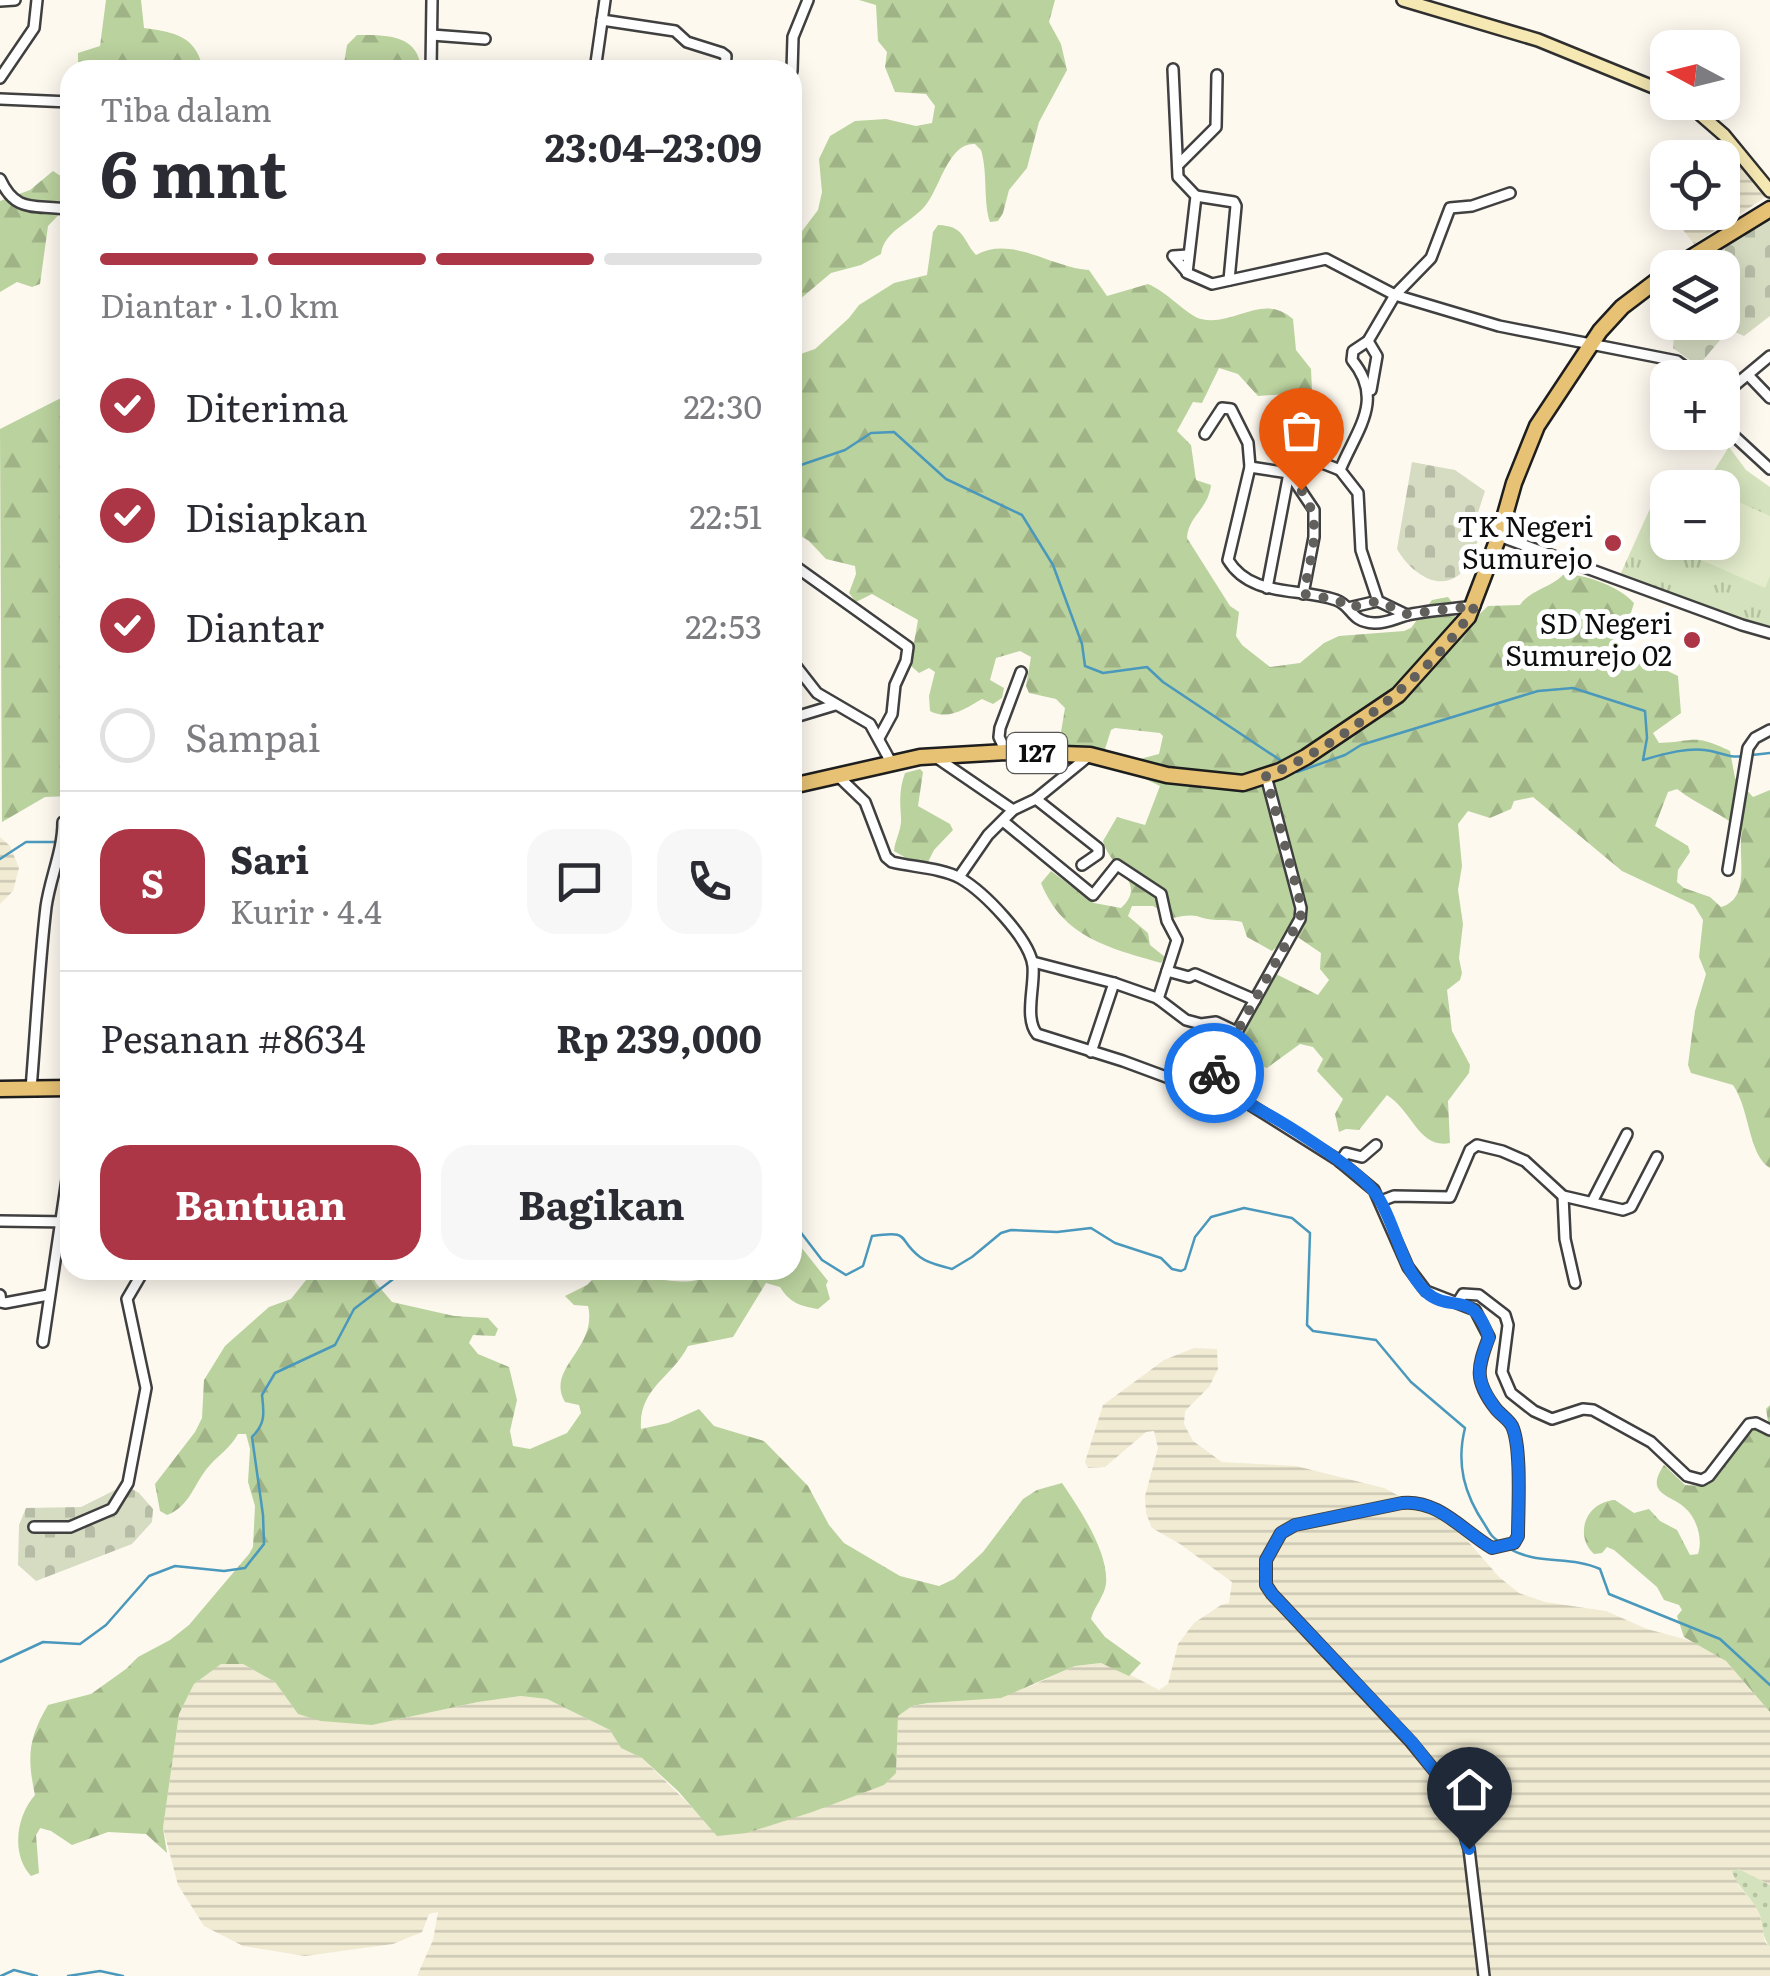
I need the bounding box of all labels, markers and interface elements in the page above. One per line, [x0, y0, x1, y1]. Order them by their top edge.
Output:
north arrow [1650, 30, 1740, 120]
map controls [1650, 30, 1740, 560]
text: Tiba dalam [100, 84, 272, 132]
text: 23:04–23:09 [545, 117, 762, 174]
text: 6 mnt [100, 121, 287, 218]
button: locate [1650, 140, 1740, 230]
button: layers [1650, 250, 1740, 340]
text: Diantar · 1.0 km [100, 280, 339, 328]
button: + [1650, 360, 1740, 450]
text: Diterima [185, 377, 348, 434]
icon: check [100, 378, 155, 433]
text: 22:30 [683, 381, 762, 429]
pin [1259, 388, 1344, 491]
icon: bag [1274, 403, 1329, 458]
button: − [1650, 470, 1740, 560]
text: Disiapkan [185, 487, 368, 544]
icon: check [100, 488, 155, 543]
text: 22:51 [690, 491, 762, 539]
place label: TK Negeri Sumurejo [1457, 504, 1593, 578]
marker: TK Negeri Sumurejo [1602, 532, 1624, 554]
text: Diantar [185, 597, 324, 654]
icon: check [100, 598, 155, 653]
text: 22:53 [685, 601, 762, 649]
place label: SD Negeri Sumurejo 02 [1505, 601, 1672, 675]
marker: SD Negeri Sumurejo 02 [1681, 629, 1703, 651]
text: Sampai [185, 707, 321, 764]
road number: 127 [1007, 733, 1067, 773]
text: Sari [230, 829, 309, 886]
button: chat [527, 829, 632, 934]
button: phone [657, 829, 762, 934]
text: S [141, 853, 164, 910]
text: Kurir · 4.4 [230, 886, 382, 934]
text: Pesanan #8634 [100, 1008, 366, 1065]
text: Rp 239,000 [556, 1008, 762, 1065]
courier [1164, 1023, 1264, 1123]
icon: bike [1187, 1046, 1242, 1101]
button: Bantuan [100, 1145, 421, 1260]
button: Bagikan [441, 1145, 762, 1260]
pin [1427, 1747, 1512, 1850]
icon: home [1442, 1762, 1497, 1817]

